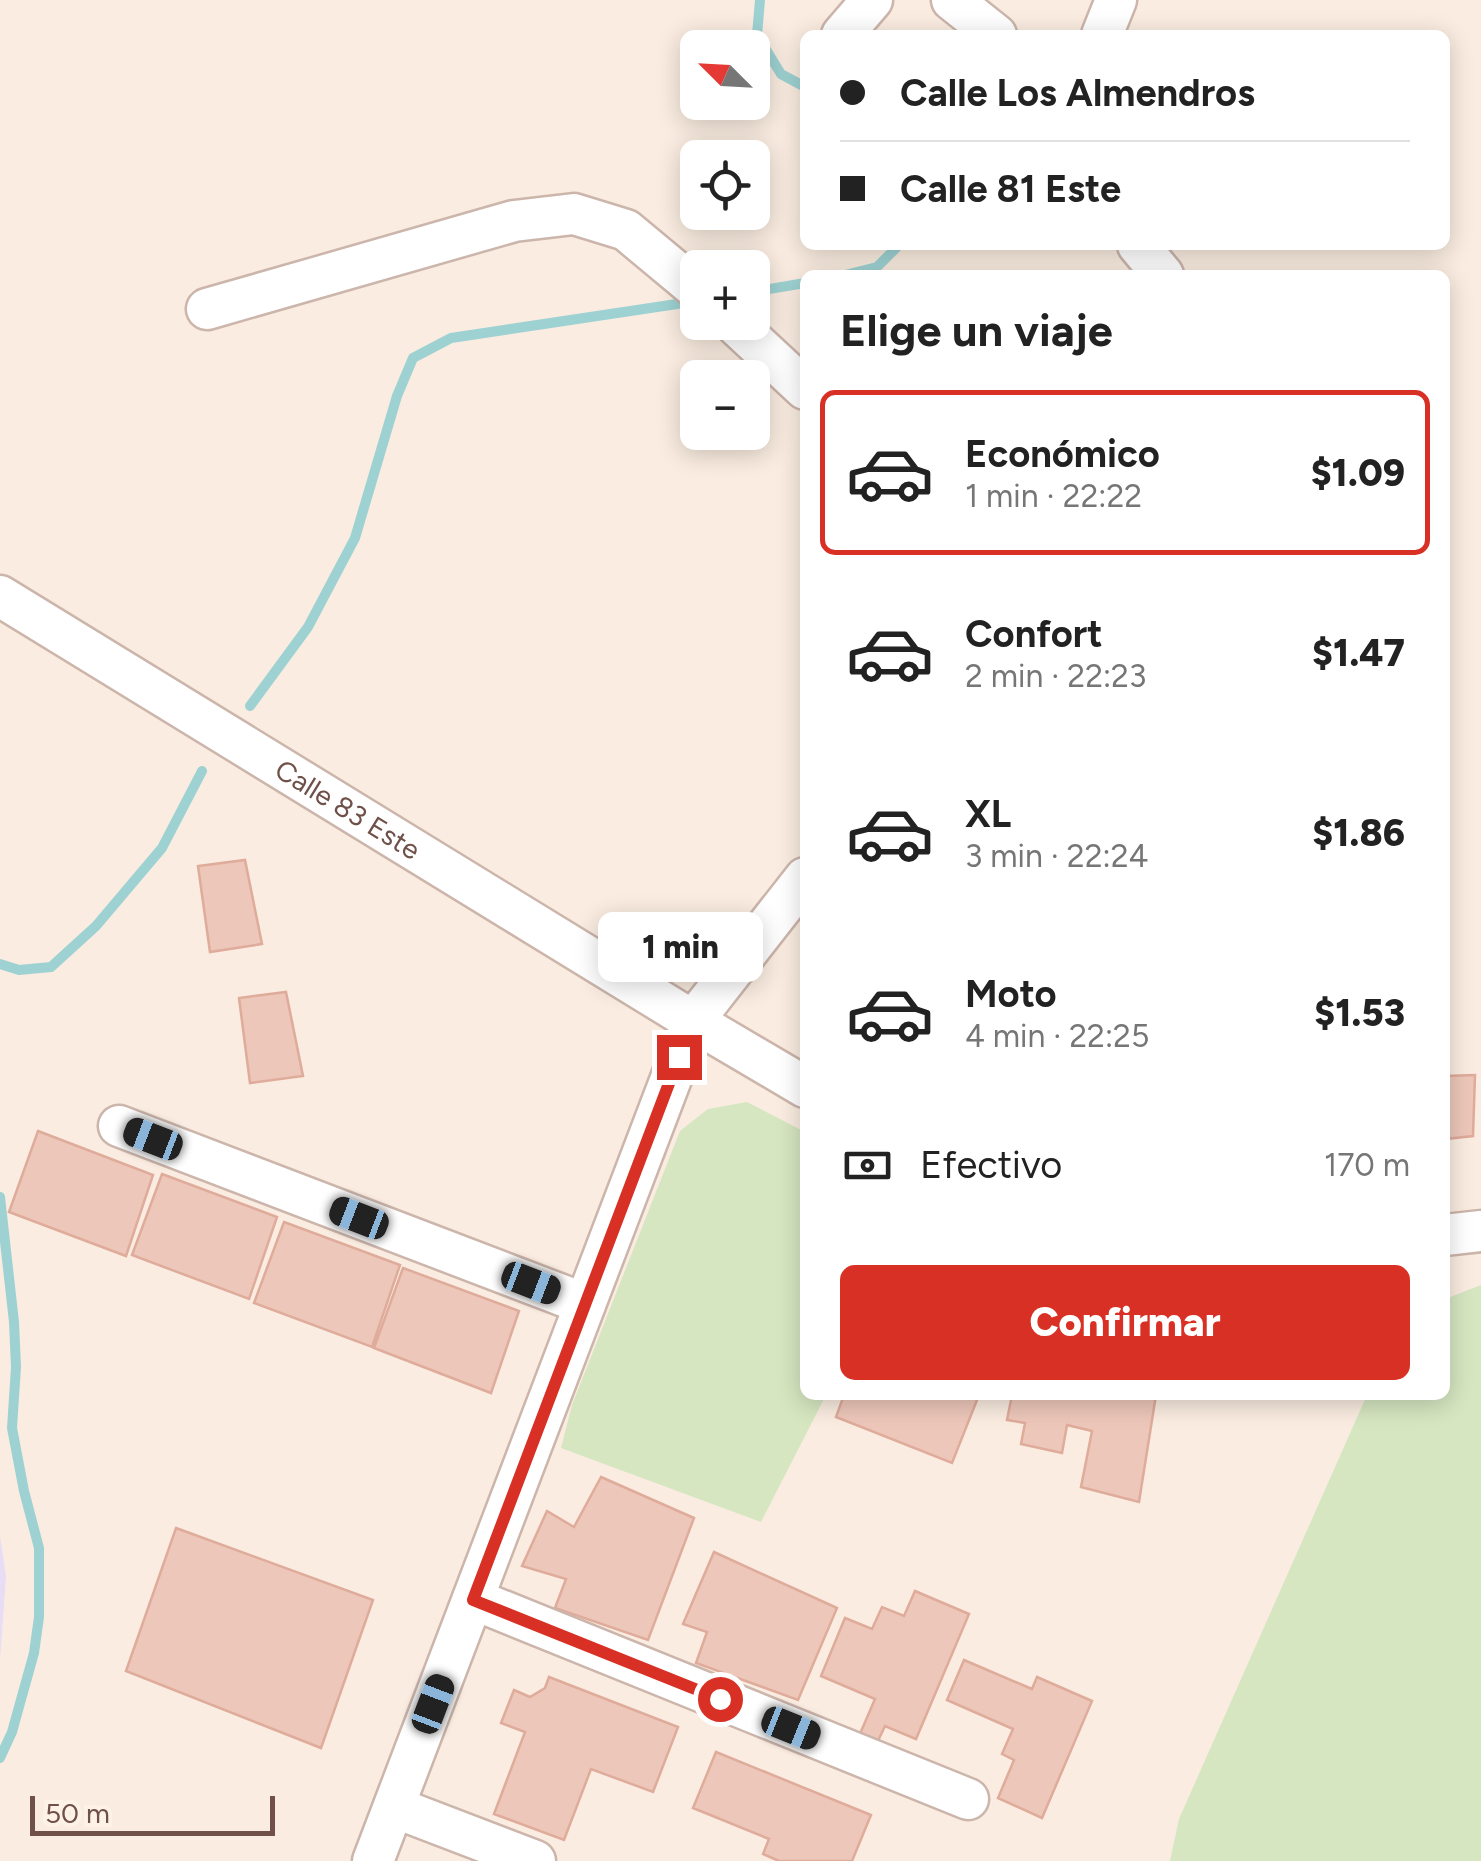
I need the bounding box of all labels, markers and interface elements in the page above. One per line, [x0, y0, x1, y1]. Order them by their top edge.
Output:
north arrow [680, 30, 770, 120]
map controls [680, 30, 770, 450]
text: Calle Los Almendros [900, 70, 1255, 116]
button: locate [680, 140, 770, 230]
text: Calle 81 Este [900, 166, 1121, 212]
button: + [680, 250, 770, 340]
text: Elige un viaje [840, 303, 1113, 357]
button: − [680, 360, 770, 450]
icon: car [845, 428, 935, 518]
text: Económico [965, 431, 1160, 477]
text: $1.09 [1311, 450, 1405, 496]
text: 1 min · 22:22 [965, 477, 1142, 515]
icon: car [845, 608, 935, 698]
text: Confort [965, 611, 1102, 657]
text: $1.47 [1312, 630, 1405, 676]
text: 2 min · 22:23 [965, 657, 1146, 695]
street label: Calle 83 Este [269, 752, 427, 867]
icon: car [845, 788, 935, 878]
text: XL [965, 791, 1011, 837]
text: $1.86 [1312, 810, 1405, 856]
text: 3 min · 22:24 [965, 837, 1148, 875]
callout: 1 min [596, 912, 762, 982]
text: 1 min [642, 928, 719, 966]
icon: car [845, 968, 935, 1058]
text: Moto [965, 971, 1057, 1017]
text: $1.53 [1314, 990, 1405, 1036]
text: 4 min · 22:25 [965, 1017, 1149, 1055]
route end [657, 1035, 702, 1080]
car [120, 1114, 186, 1164]
icon: cash [840, 1138, 895, 1193]
text: Efectivo [920, 1142, 1062, 1188]
text: 170 m [1324, 1146, 1410, 1184]
car [326, 1193, 392, 1243]
car [498, 1258, 564, 1308]
button: Confirmar [840, 1265, 1410, 1380]
car [408, 1671, 458, 1737]
route start [698, 1677, 743, 1722]
car [758, 1703, 824, 1753]
scale bar [30, 1791, 275, 1836]
text: 50 m [45, 1796, 110, 1830]

